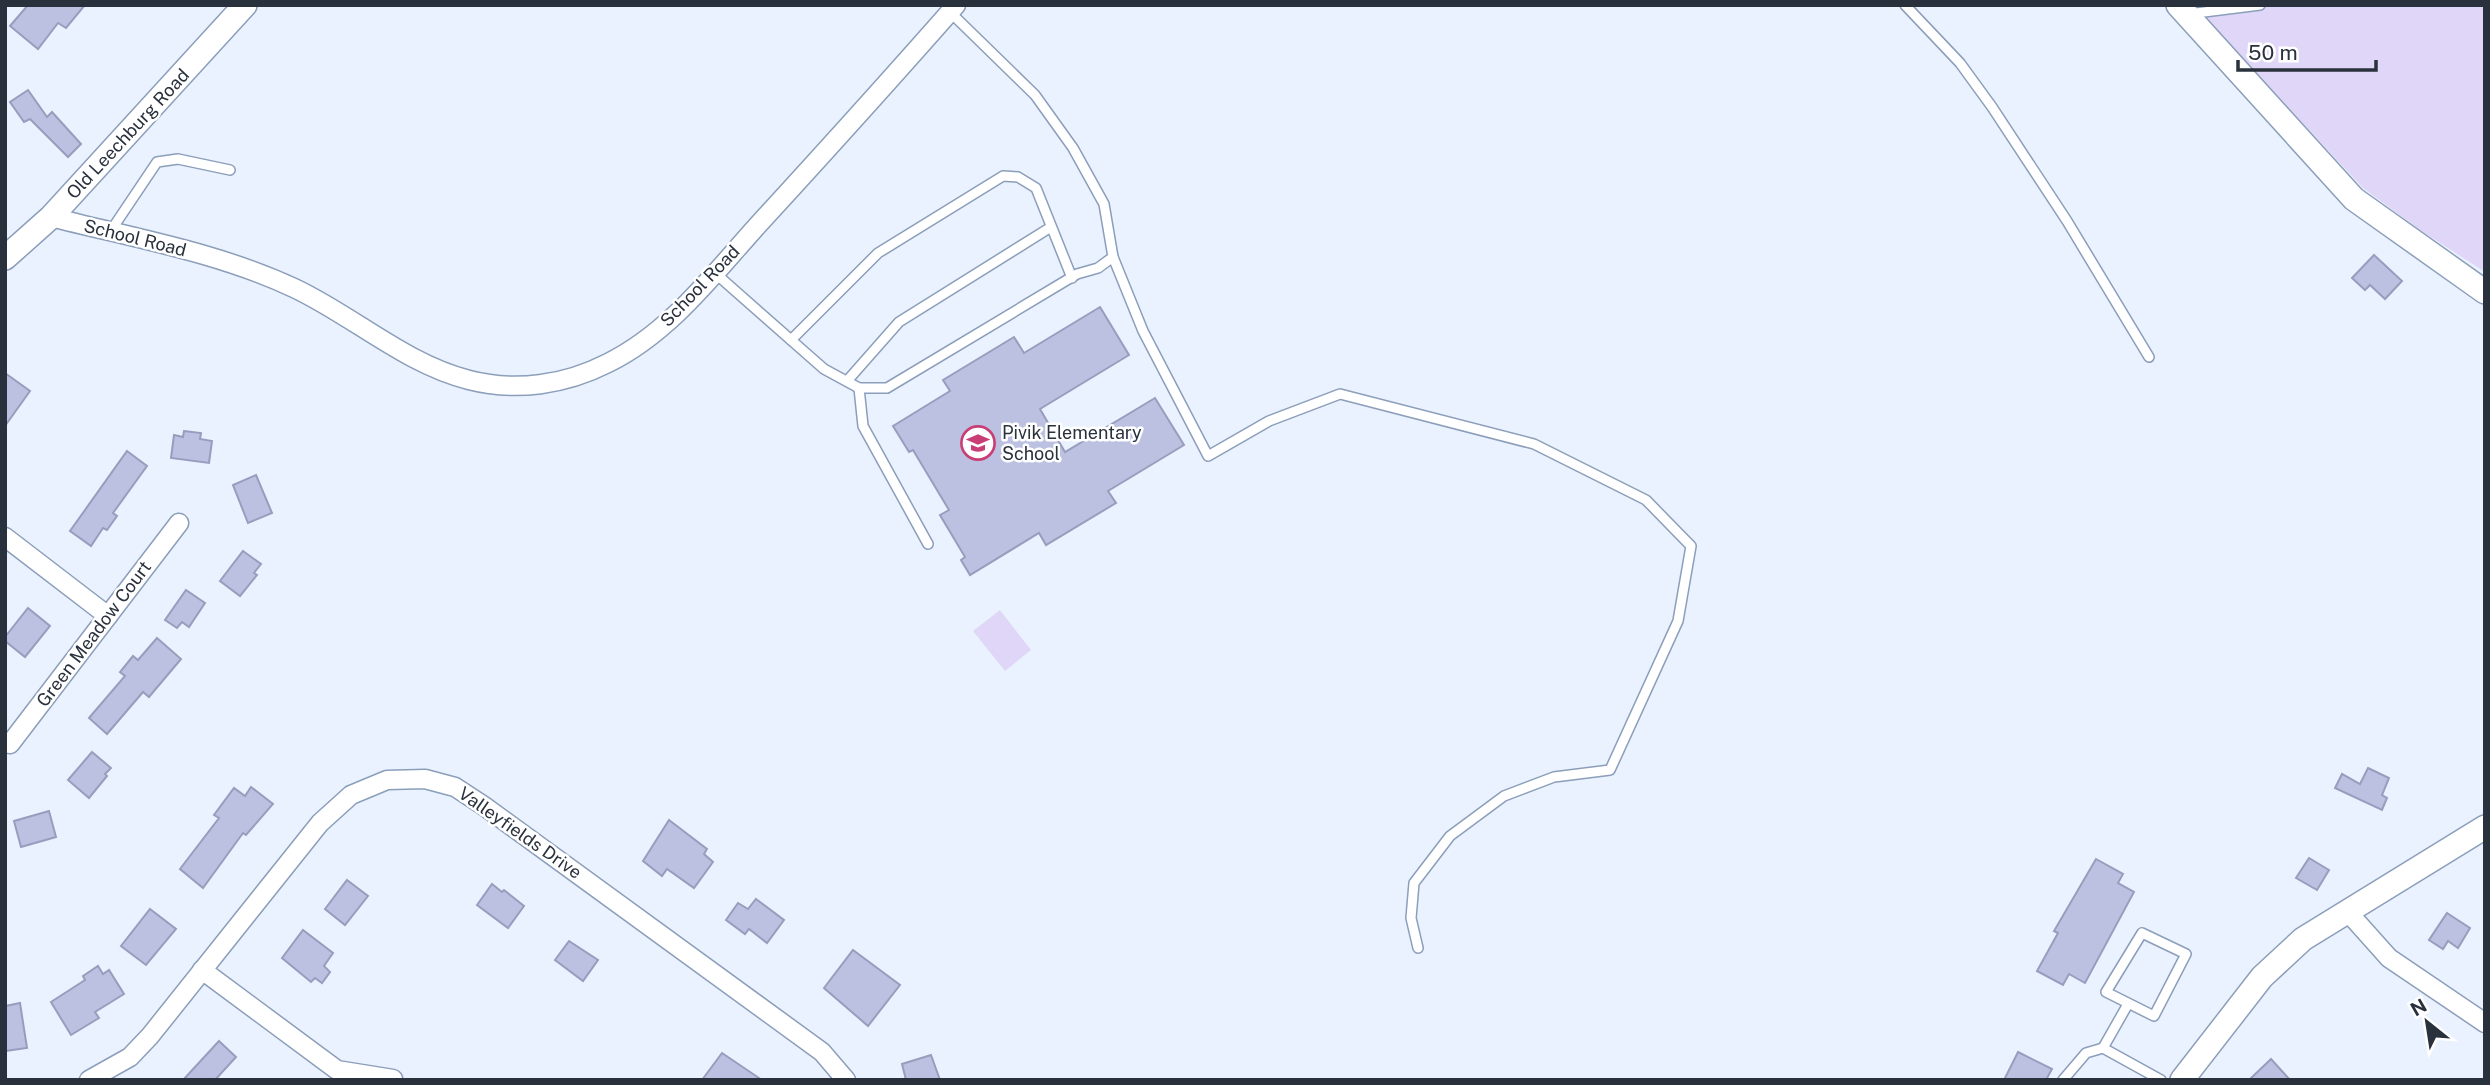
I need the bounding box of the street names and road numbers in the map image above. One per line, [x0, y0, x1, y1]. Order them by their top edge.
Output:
street label: Old Leechburg Road [62, 64, 193, 203]
street label: School Road [82, 215, 189, 260]
street label: School Road [656, 241, 744, 331]
street label: Green Meadow Court [32, 557, 155, 711]
street label: Valleyfields Drive [455, 782, 586, 883]

